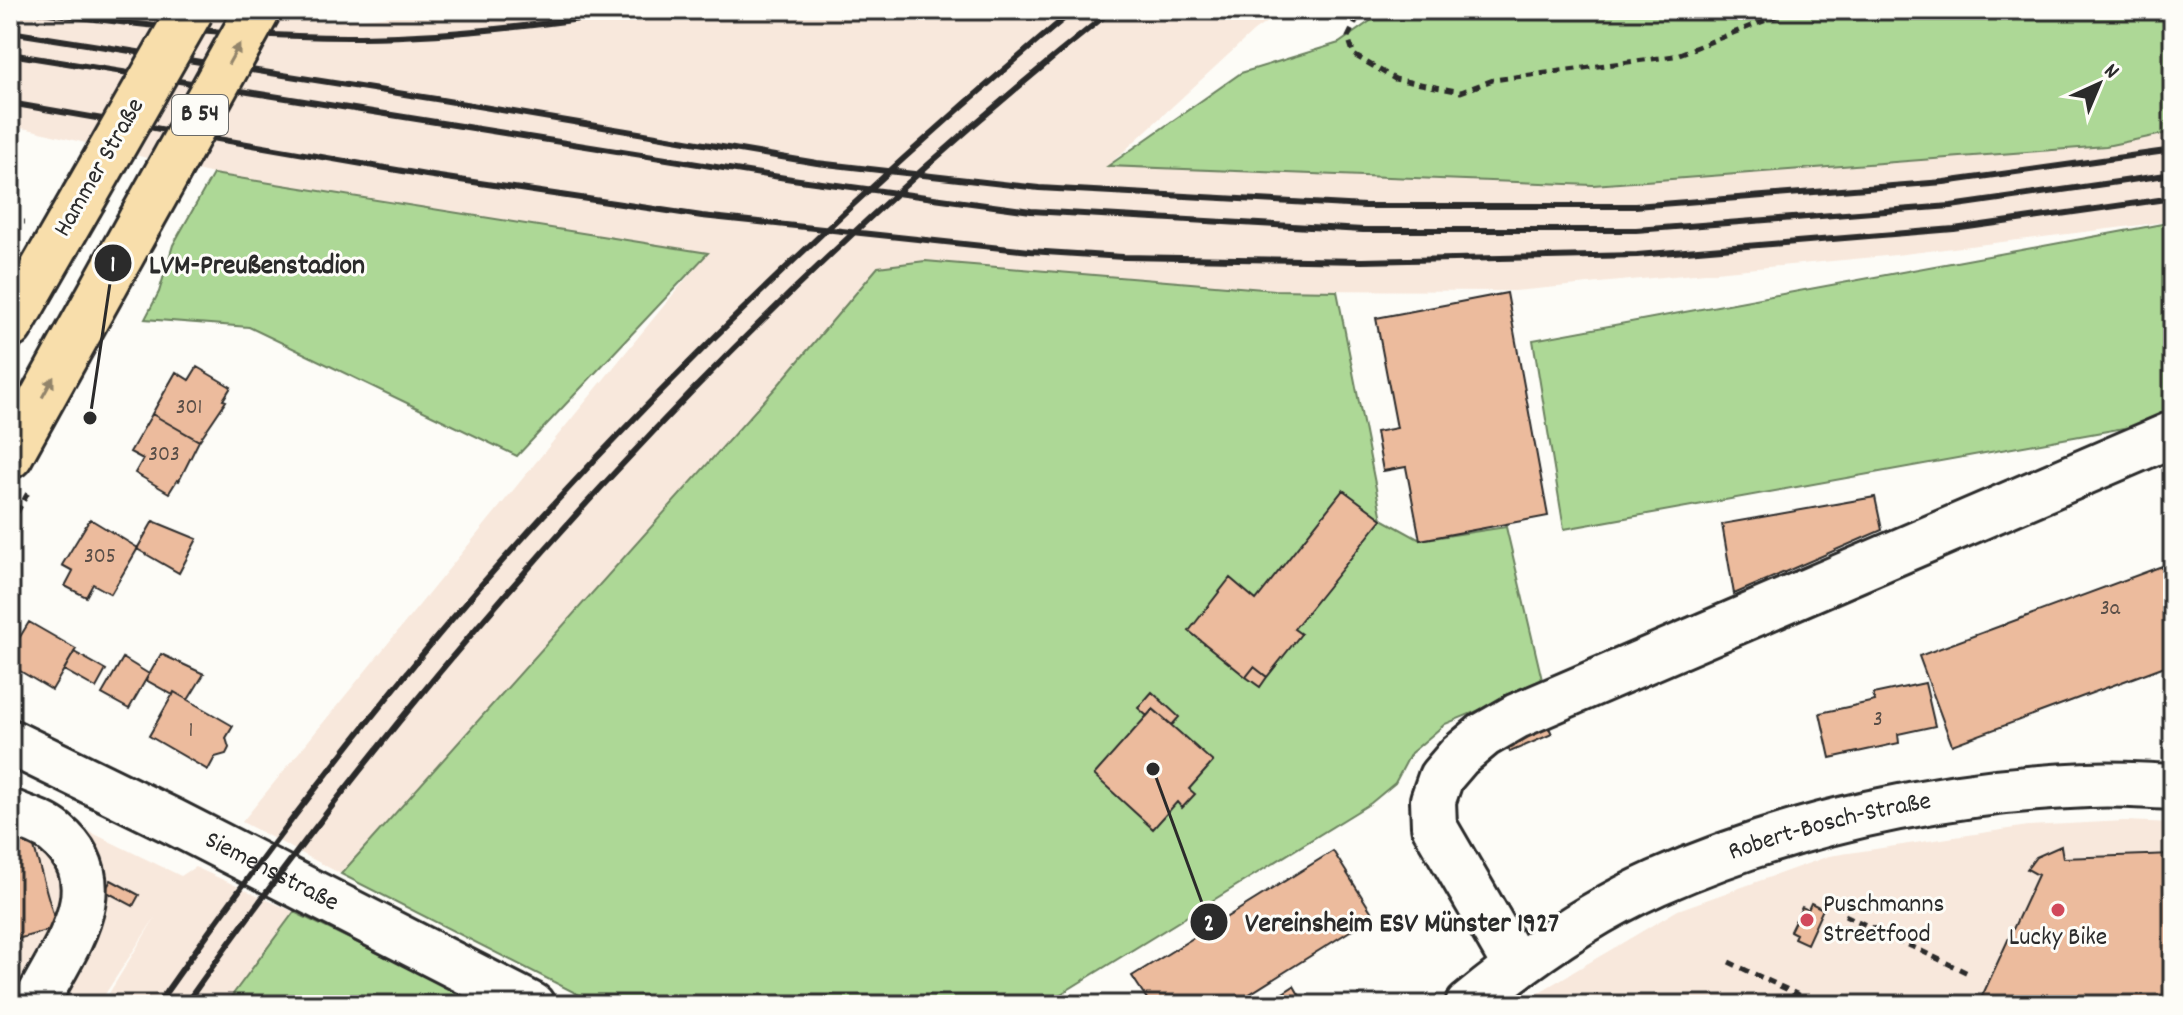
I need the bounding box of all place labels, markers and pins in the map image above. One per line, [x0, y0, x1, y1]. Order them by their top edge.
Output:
callout: LVM-Preußenstadion [93, 237, 381, 289]
place label: Puschmanns Streetfood [1823, 887, 1944, 954]
callout: Vereinsheim ESV Münster 1927 [1189, 896, 1575, 948]
marker: Lucky Bike [2049, 901, 2067, 919]
marker: Puschmanns Streetfood [1798, 911, 1816, 929]
place label: Lucky Bike [2009, 920, 2107, 957]

